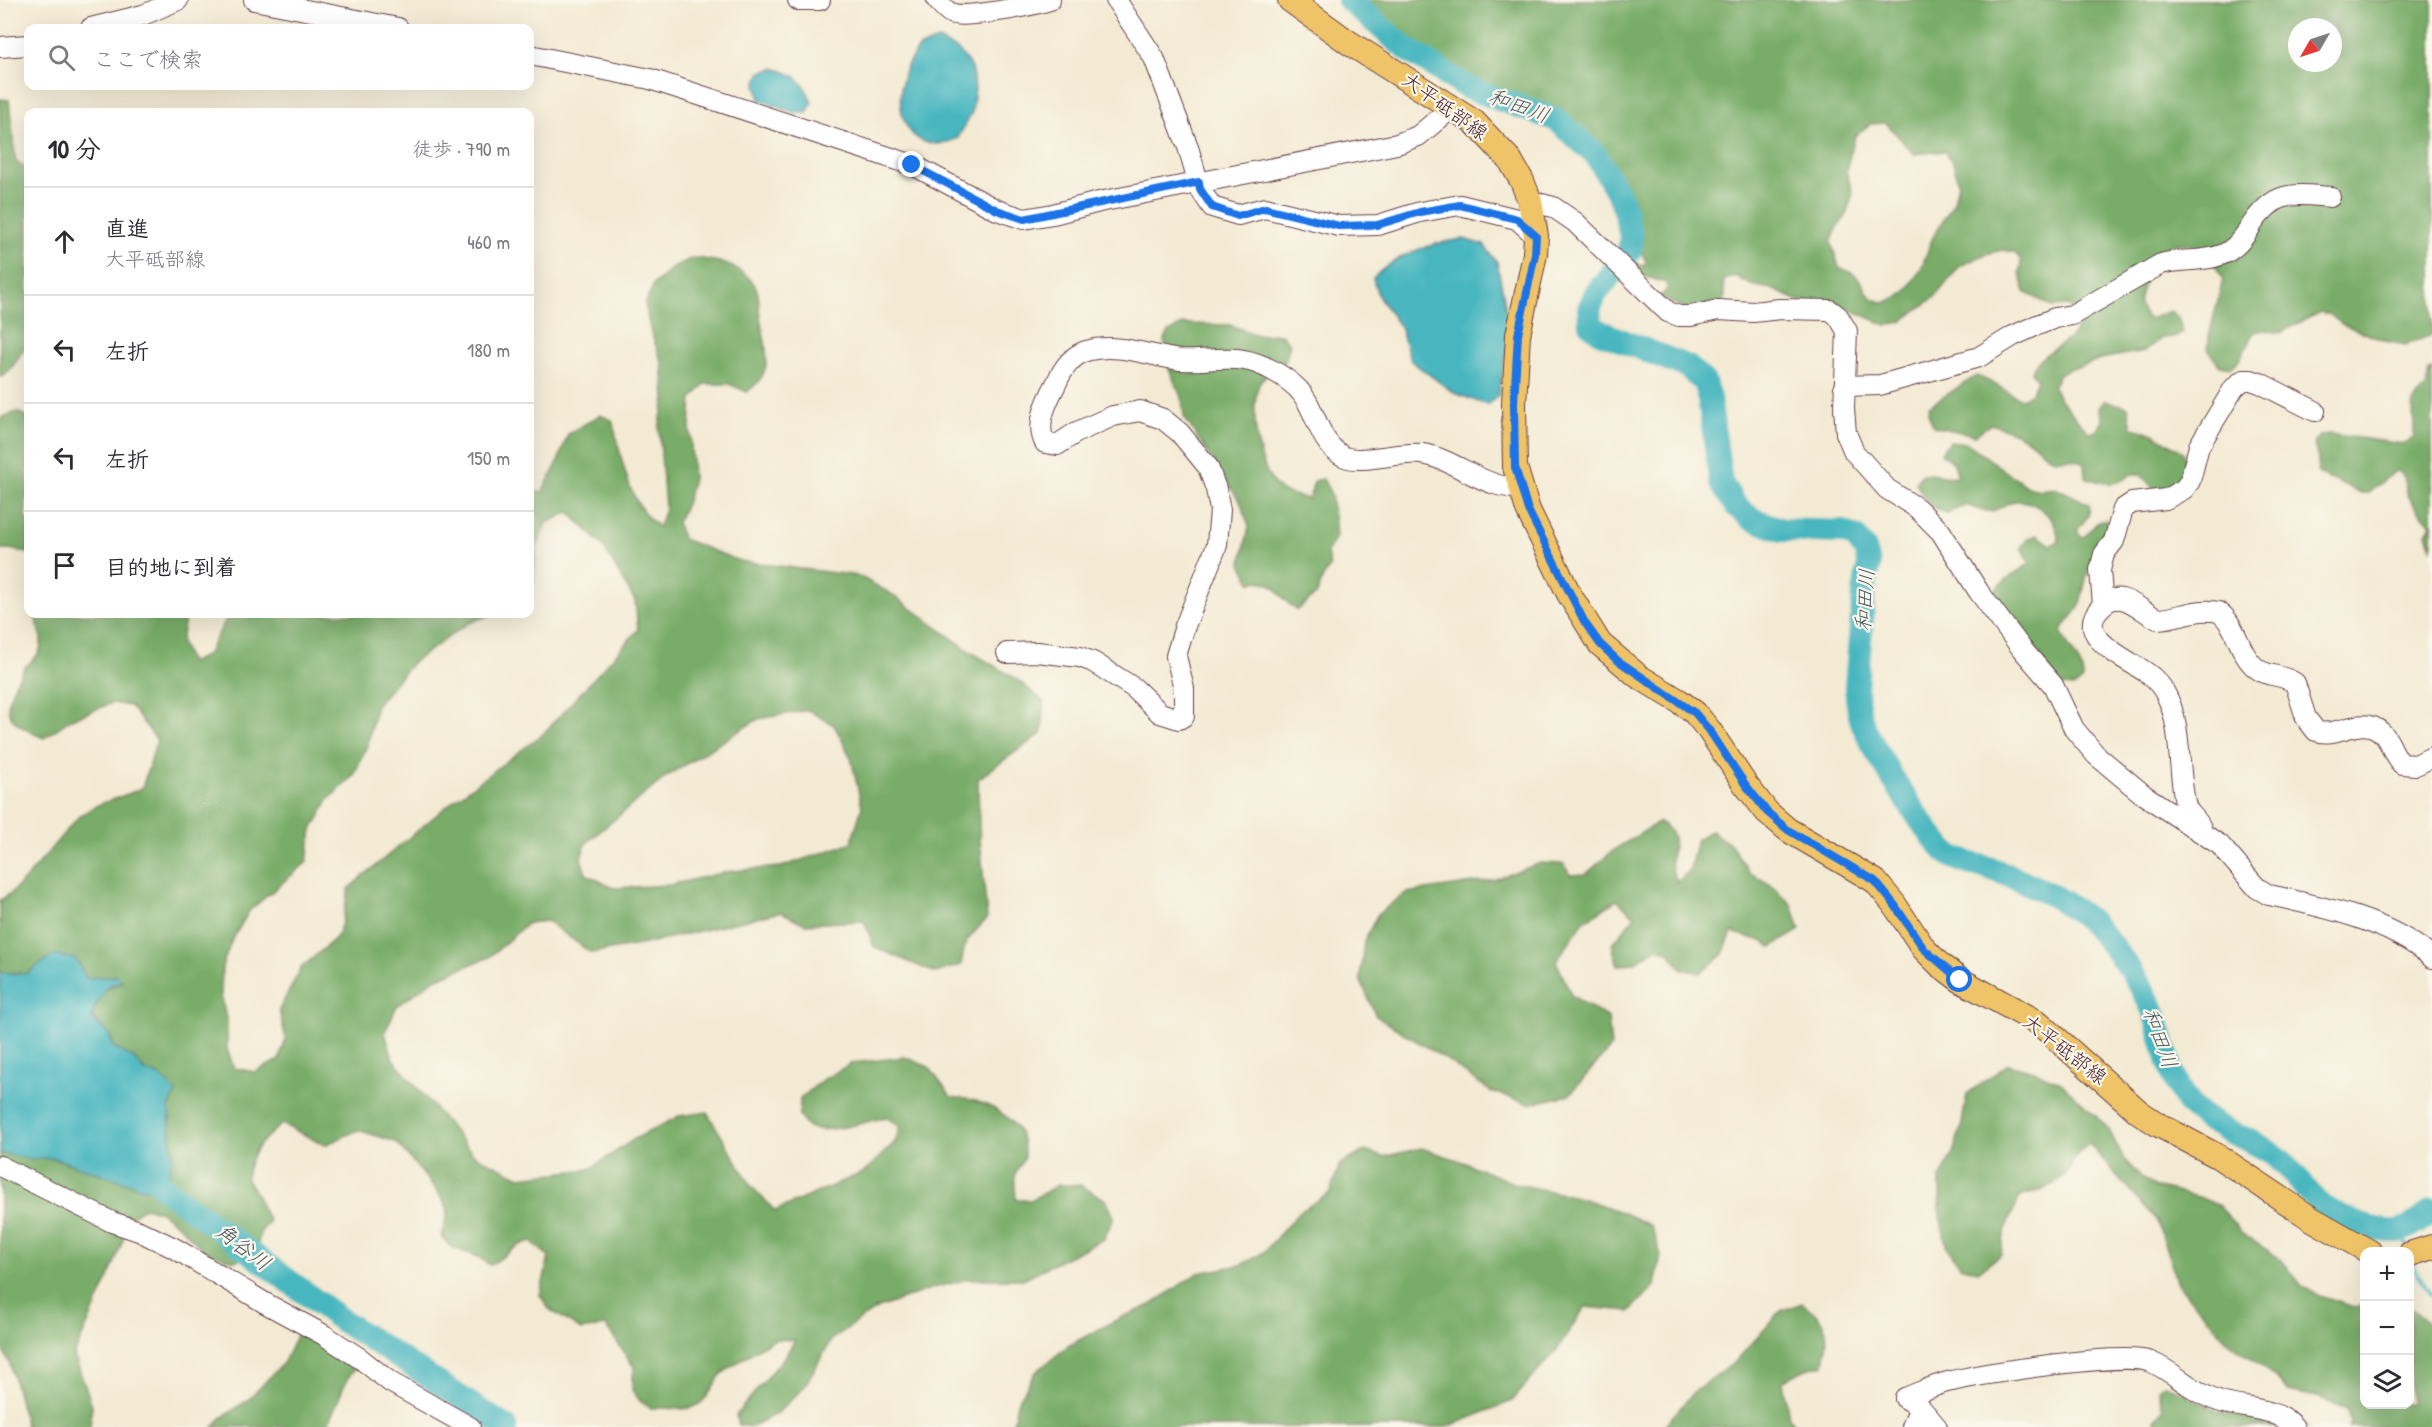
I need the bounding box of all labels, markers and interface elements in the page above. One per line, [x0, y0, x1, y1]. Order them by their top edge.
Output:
north arrow [2288, 18, 2342, 72]
search box [24, 24, 534, 90]
icon: search [45, 41, 78, 74]
text: ここで検索 [93, 44, 203, 74]
street label: 大平砥部線 [1397, 65, 1494, 146]
water label: 和田川 [1485, 81, 1554, 130]
text: 10 分 [48, 131, 101, 166]
text: 徒歩 · 790 m [412, 135, 510, 162]
route end [898, 151, 924, 177]
text: 直進 [105, 213, 149, 243]
icon: ahead [48, 225, 81, 258]
text: 460 m [467, 228, 510, 255]
text: 大平砥部線 [105, 245, 205, 272]
icon: left [48, 333, 81, 366]
text: 左折 [105, 336, 149, 366]
text: 180 m [467, 336, 510, 363]
icon: left [48, 441, 81, 474]
text: 左折 [105, 444, 149, 474]
text: 150 m [467, 444, 510, 471]
icon: arrive [48, 549, 81, 582]
text: 目的地に到着 [105, 552, 237, 582]
water label: 和田川 [1848, 568, 1881, 632]
route start [1946, 966, 1972, 992]
water label: 和田川 [2136, 1003, 2185, 1072]
street label: 大平砥部線 [2018, 1007, 2113, 1090]
water label: 角谷川 [209, 1216, 277, 1277]
map controls [2360, 1247, 2414, 1409]
button: + [2360, 1247, 2414, 1301]
button: − [2360, 1301, 2414, 1355]
button: layers [2360, 1355, 2414, 1409]

